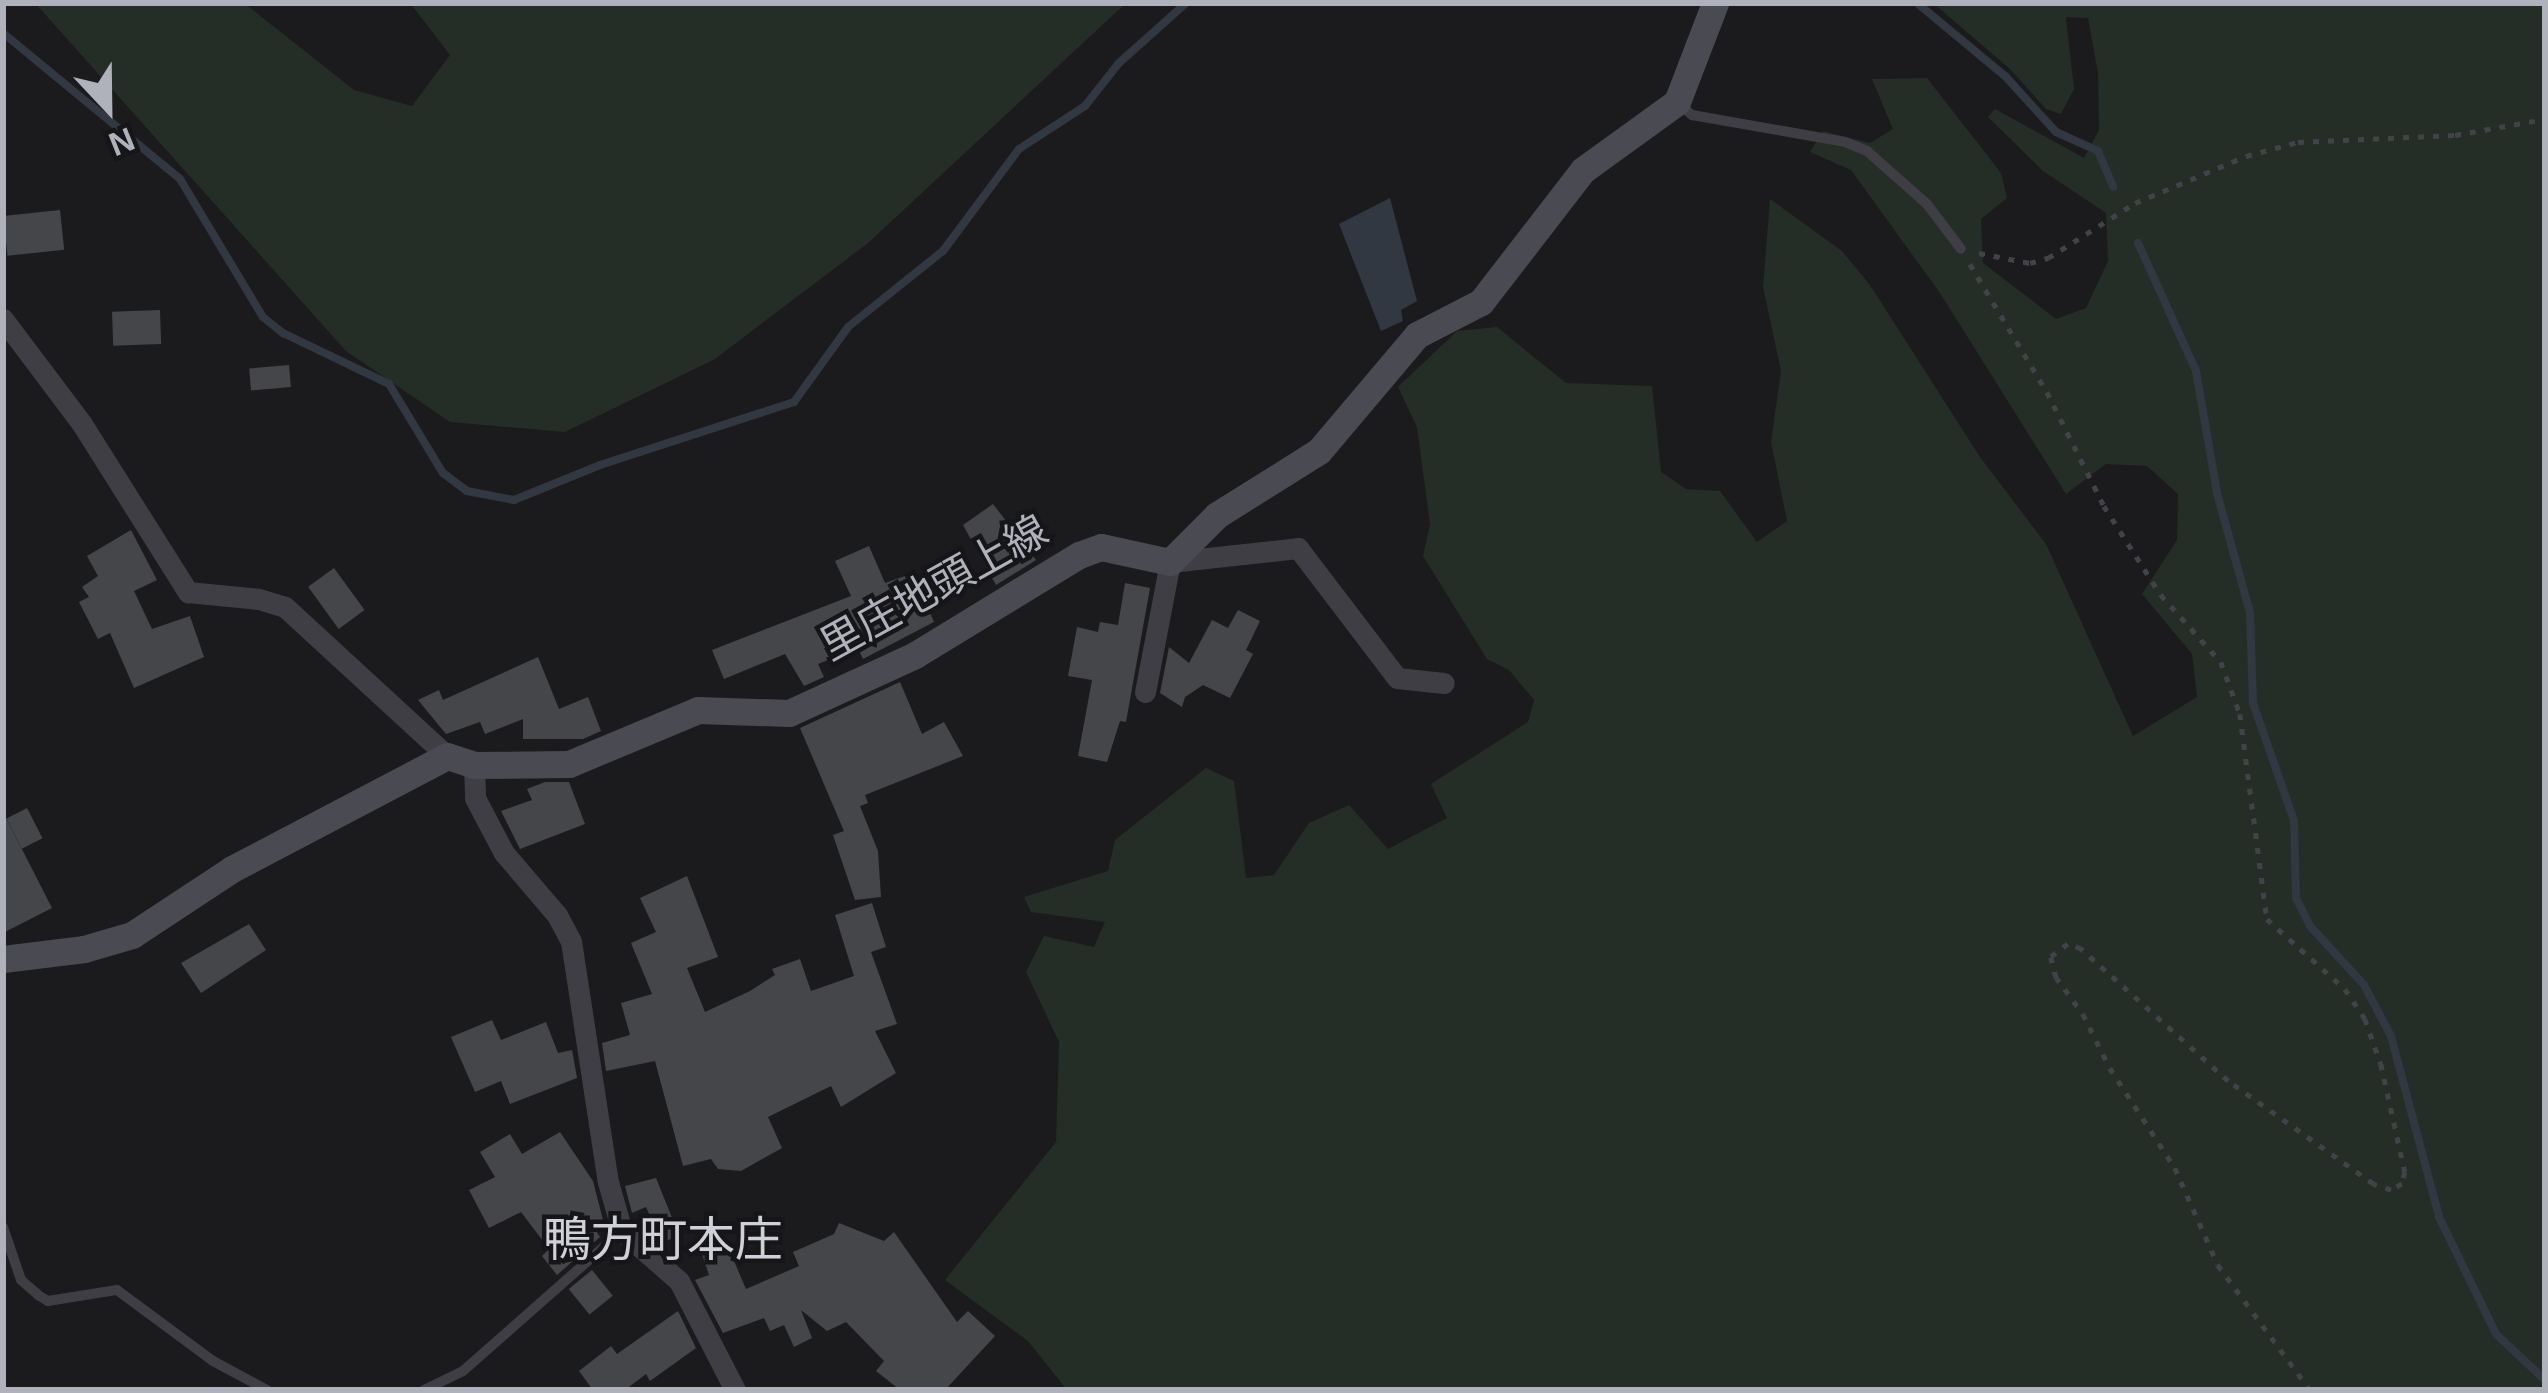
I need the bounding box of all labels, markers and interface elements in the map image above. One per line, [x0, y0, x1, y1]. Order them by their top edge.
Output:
north arrow [48, 48, 168, 168]
text: N [104, 120, 140, 163]
street label: 里庄地頭上線 [812, 505, 1056, 671]
district label: 鴨方町本庄 [543, 1211, 783, 1269]

